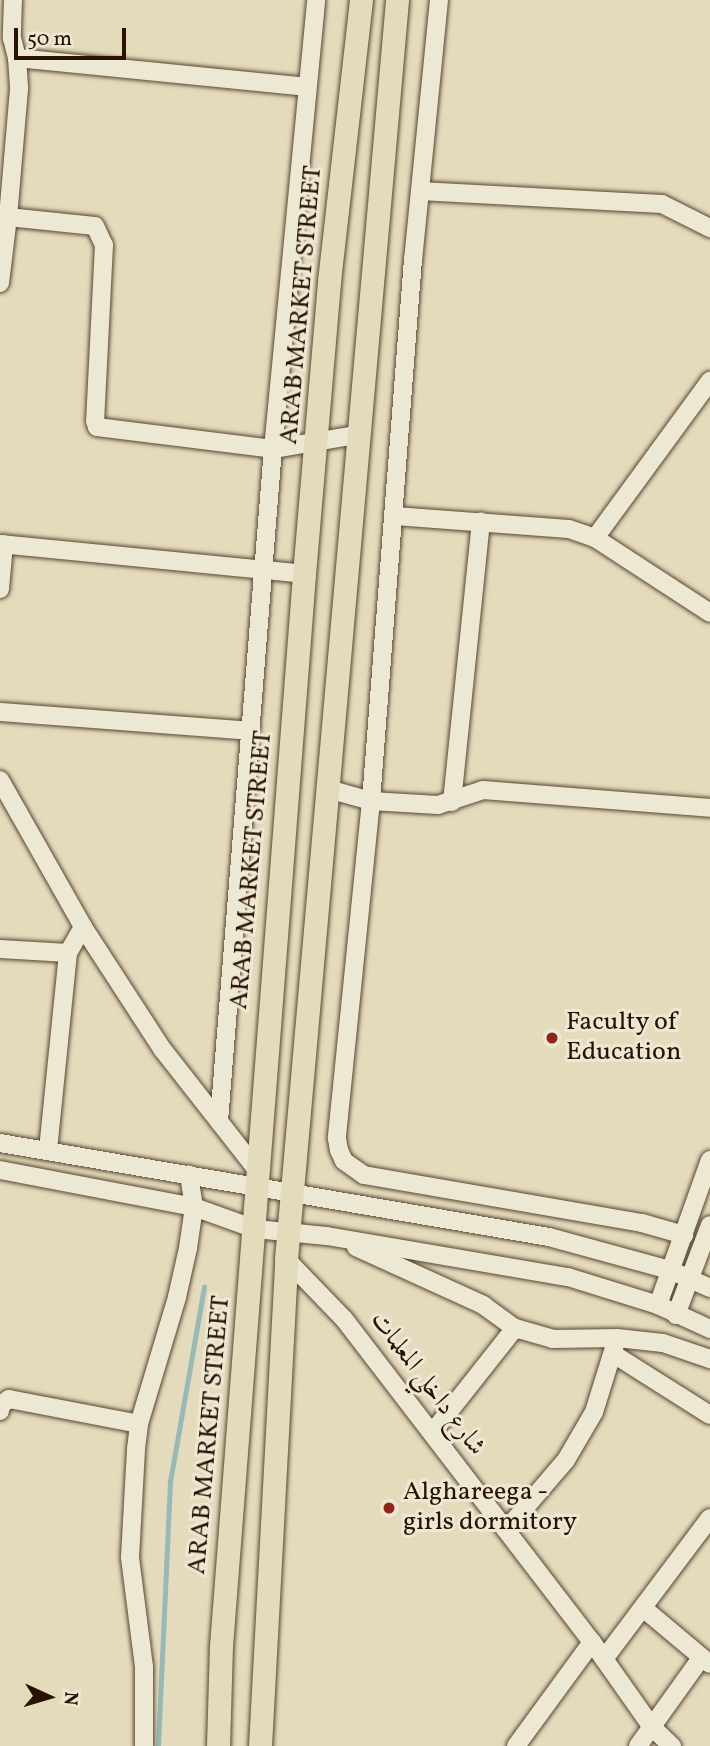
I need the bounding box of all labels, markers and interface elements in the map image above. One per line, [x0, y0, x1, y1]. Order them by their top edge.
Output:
scale bar [18, 14, 130, 58]
text: 50 m [27, 25, 72, 54]
street label: ARAB MARKET STREET [274, 164, 330, 446]
street label: ARAB MARKET STREET [224, 729, 280, 1011]
place label: Faculty of Education [566, 1007, 681, 1068]
marker: Faculty of Education [544, 1030, 560, 1046]
street label: ARAB MARKET STREET [182, 1294, 238, 1576]
street label: شارع داخلي المعلمات [363, 1306, 491, 1462]
place label: Alghareega - girls dormitory [403, 1477, 577, 1538]
marker: Alghareega - girls dormitory [381, 1500, 397, 1516]
north arrow [14, 1662, 84, 1732]
text: N [56, 1691, 83, 1706]

